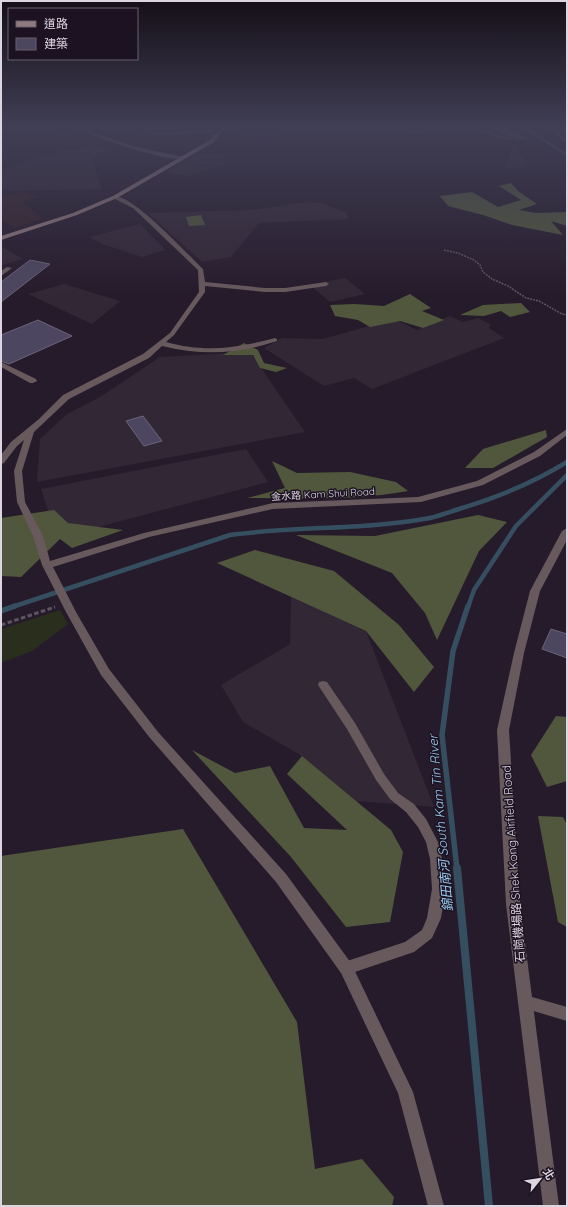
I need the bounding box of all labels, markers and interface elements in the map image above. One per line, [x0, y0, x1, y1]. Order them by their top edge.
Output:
legend [8, 8, 138, 60]
text: 道路 [44, 16, 68, 31]
text: 建築 [44, 36, 68, 51]
street label: 金水路 Kam Shui Road [271, 485, 375, 503]
water label: 錦田南河 South Kam Tin River [424, 732, 456, 912]
street label: 石崗機場路 Shek Kong Airfield Road [499, 765, 527, 963]
north arrow [520, 1159, 560, 1199]
text: 北 [540, 1166, 557, 1182]

